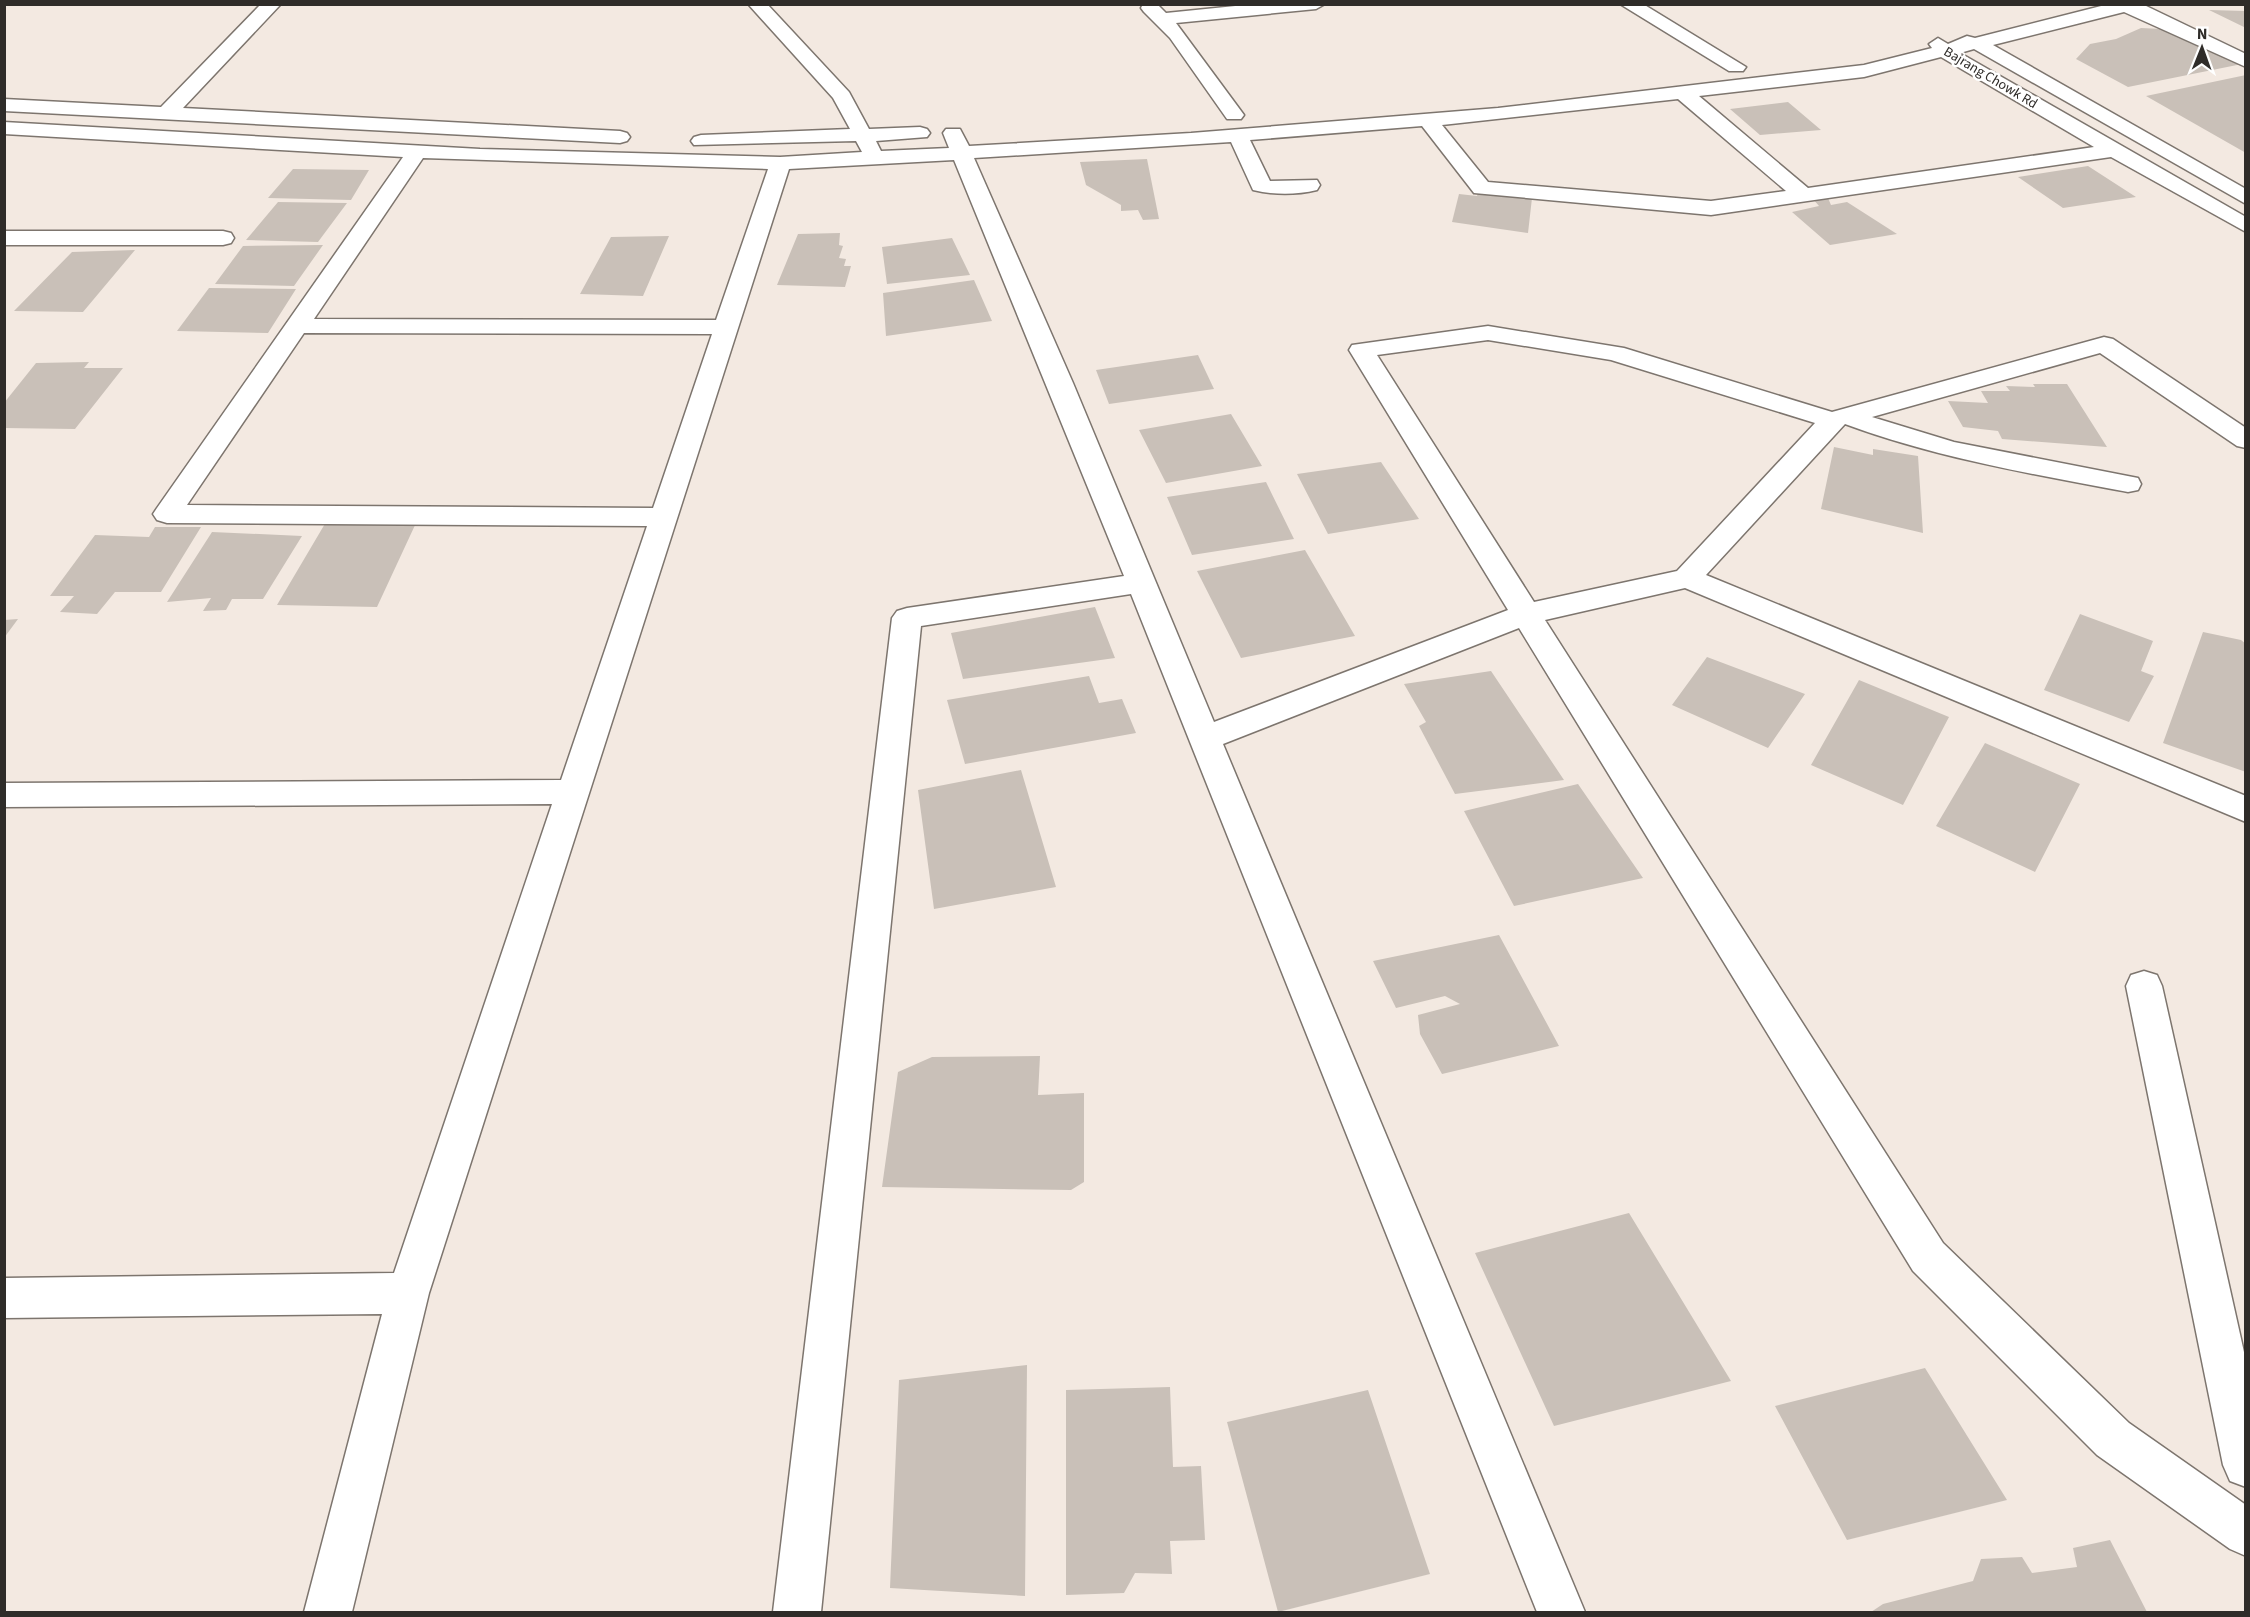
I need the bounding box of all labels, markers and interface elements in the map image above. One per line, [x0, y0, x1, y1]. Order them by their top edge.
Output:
north arrow [2172, 18, 2232, 78]
text: N [2197, 23, 2208, 45]
street label: Bajrang Chowk Rd [1940, 42, 2041, 114]

